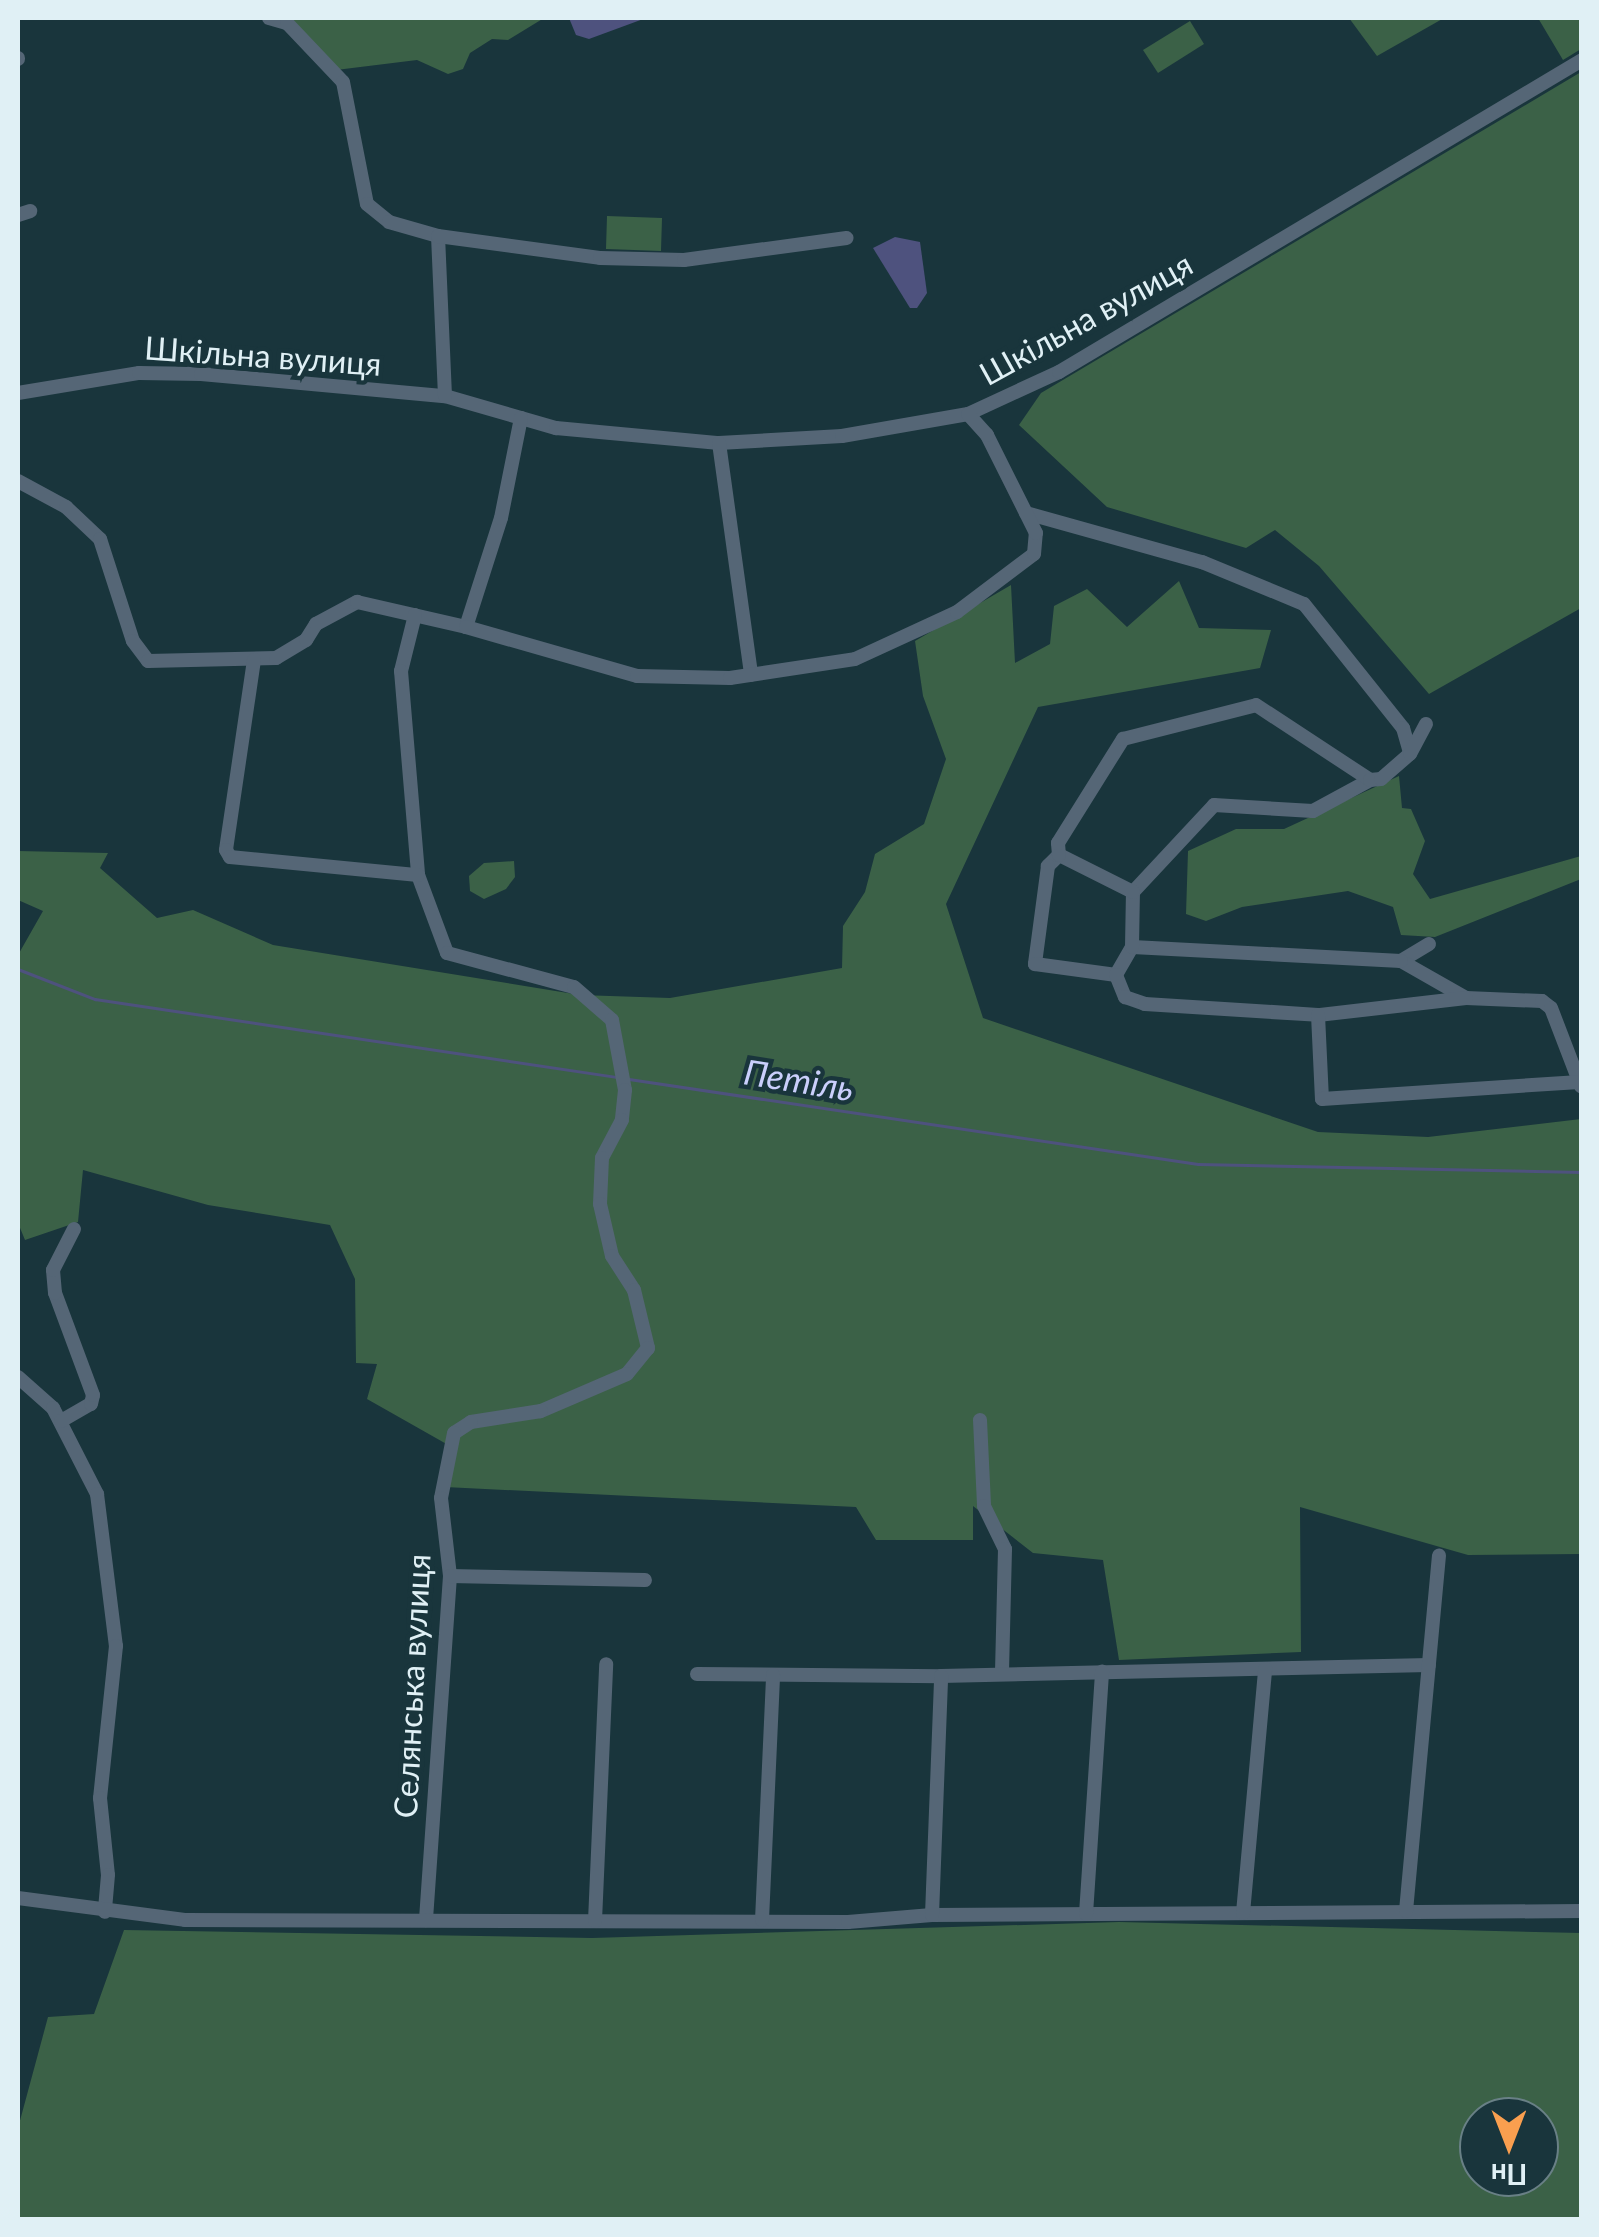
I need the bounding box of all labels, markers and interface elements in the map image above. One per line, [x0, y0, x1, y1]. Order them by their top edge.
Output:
street label: Шкільна вулиця [973, 245, 1199, 393]
street label: Шкільна вулиця [143, 329, 383, 383]
water label: Петіль [741, 1050, 857, 1108]
street label: Селянська вулиця [386, 1553, 438, 1819]
north arrow [1459, 2097, 1559, 2197]
text: Пн [1491, 2158, 1527, 2192]

